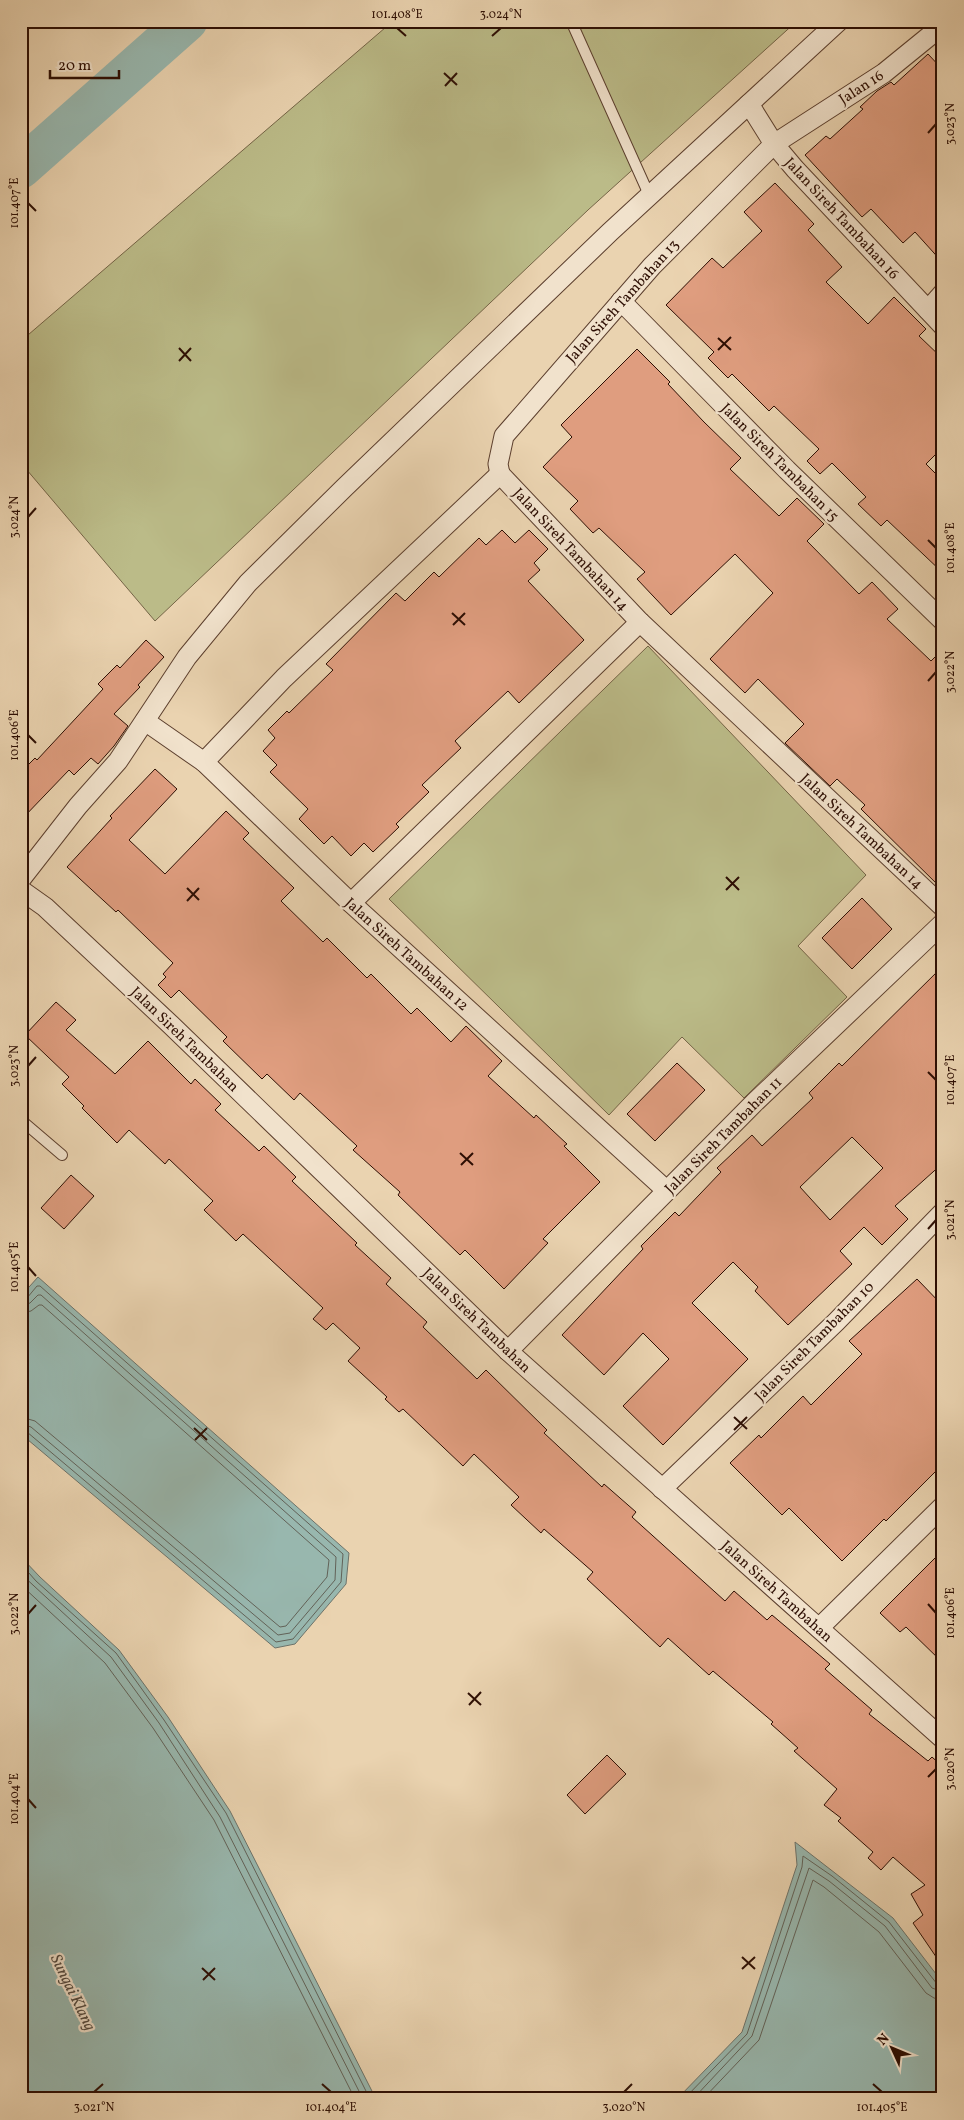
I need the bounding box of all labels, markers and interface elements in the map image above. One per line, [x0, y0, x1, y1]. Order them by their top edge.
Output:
text: 101.408°E [371, 7, 423, 23]
text: 3.024°N [480, 7, 522, 23]
scale bar [50, 48, 119, 80]
text: 20 m [58, 56, 91, 77]
street label: Jalan 16 [835, 66, 888, 111]
text: 3.023°N [943, 103, 959, 145]
street label: Jalan Sireh Tambahan 16 [779, 153, 903, 285]
text: 101.407°E [7, 177, 23, 229]
street label: Jalan Sireh Tambahan 13 [562, 235, 685, 369]
street label: Jalan Sireh Tambahan 15 [715, 399, 843, 527]
street label: Jalan Sireh Tambahan 14 [507, 484, 633, 616]
text: 3.024°N [7, 496, 23, 538]
text: 101.408°E [943, 522, 959, 574]
text: 3.022°N [943, 651, 959, 693]
text: 101.406°E [7, 709, 23, 761]
street label: Jalan Sireh Tambahan 14 [795, 769, 927, 895]
street label: Jalan Sireh Tambahan 12 [339, 894, 473, 1017]
street label: Jalan Sireh Tambahan [125, 983, 243, 1098]
text: 3.023°N [7, 1045, 23, 1087]
text: 101.407°E [943, 1054, 959, 1106]
street label: Jalan Sireh Tambahan 11 [661, 1073, 787, 1199]
text: 3.021°N [943, 1200, 959, 1240]
text: 101.405°E [7, 1242, 23, 1292]
street label: Jalan Sireh Tambahan [417, 1264, 535, 1379]
street label: Jalan Sireh Tambahan 10 [751, 1278, 880, 1407]
street label: Jalan Sireh Tambahan [716, 1536, 836, 1648]
text: 101.406°E [943, 1587, 959, 1639]
text: 3.022°N [7, 1593, 23, 1635]
text: 3.020°N [943, 1747, 959, 1790]
text: 101.404°E [7, 1773, 23, 1825]
water label: Sungai Klang [44, 1951, 100, 2035]
north arrow [866, 2022, 916, 2072]
text: N [873, 2030, 894, 2050]
text: 3.021°N [74, 2100, 114, 2116]
text: 101.404°E [305, 2100, 357, 2116]
text: 3.020°N [603, 2100, 646, 2116]
text: 101.405°E [857, 2100, 907, 2116]

